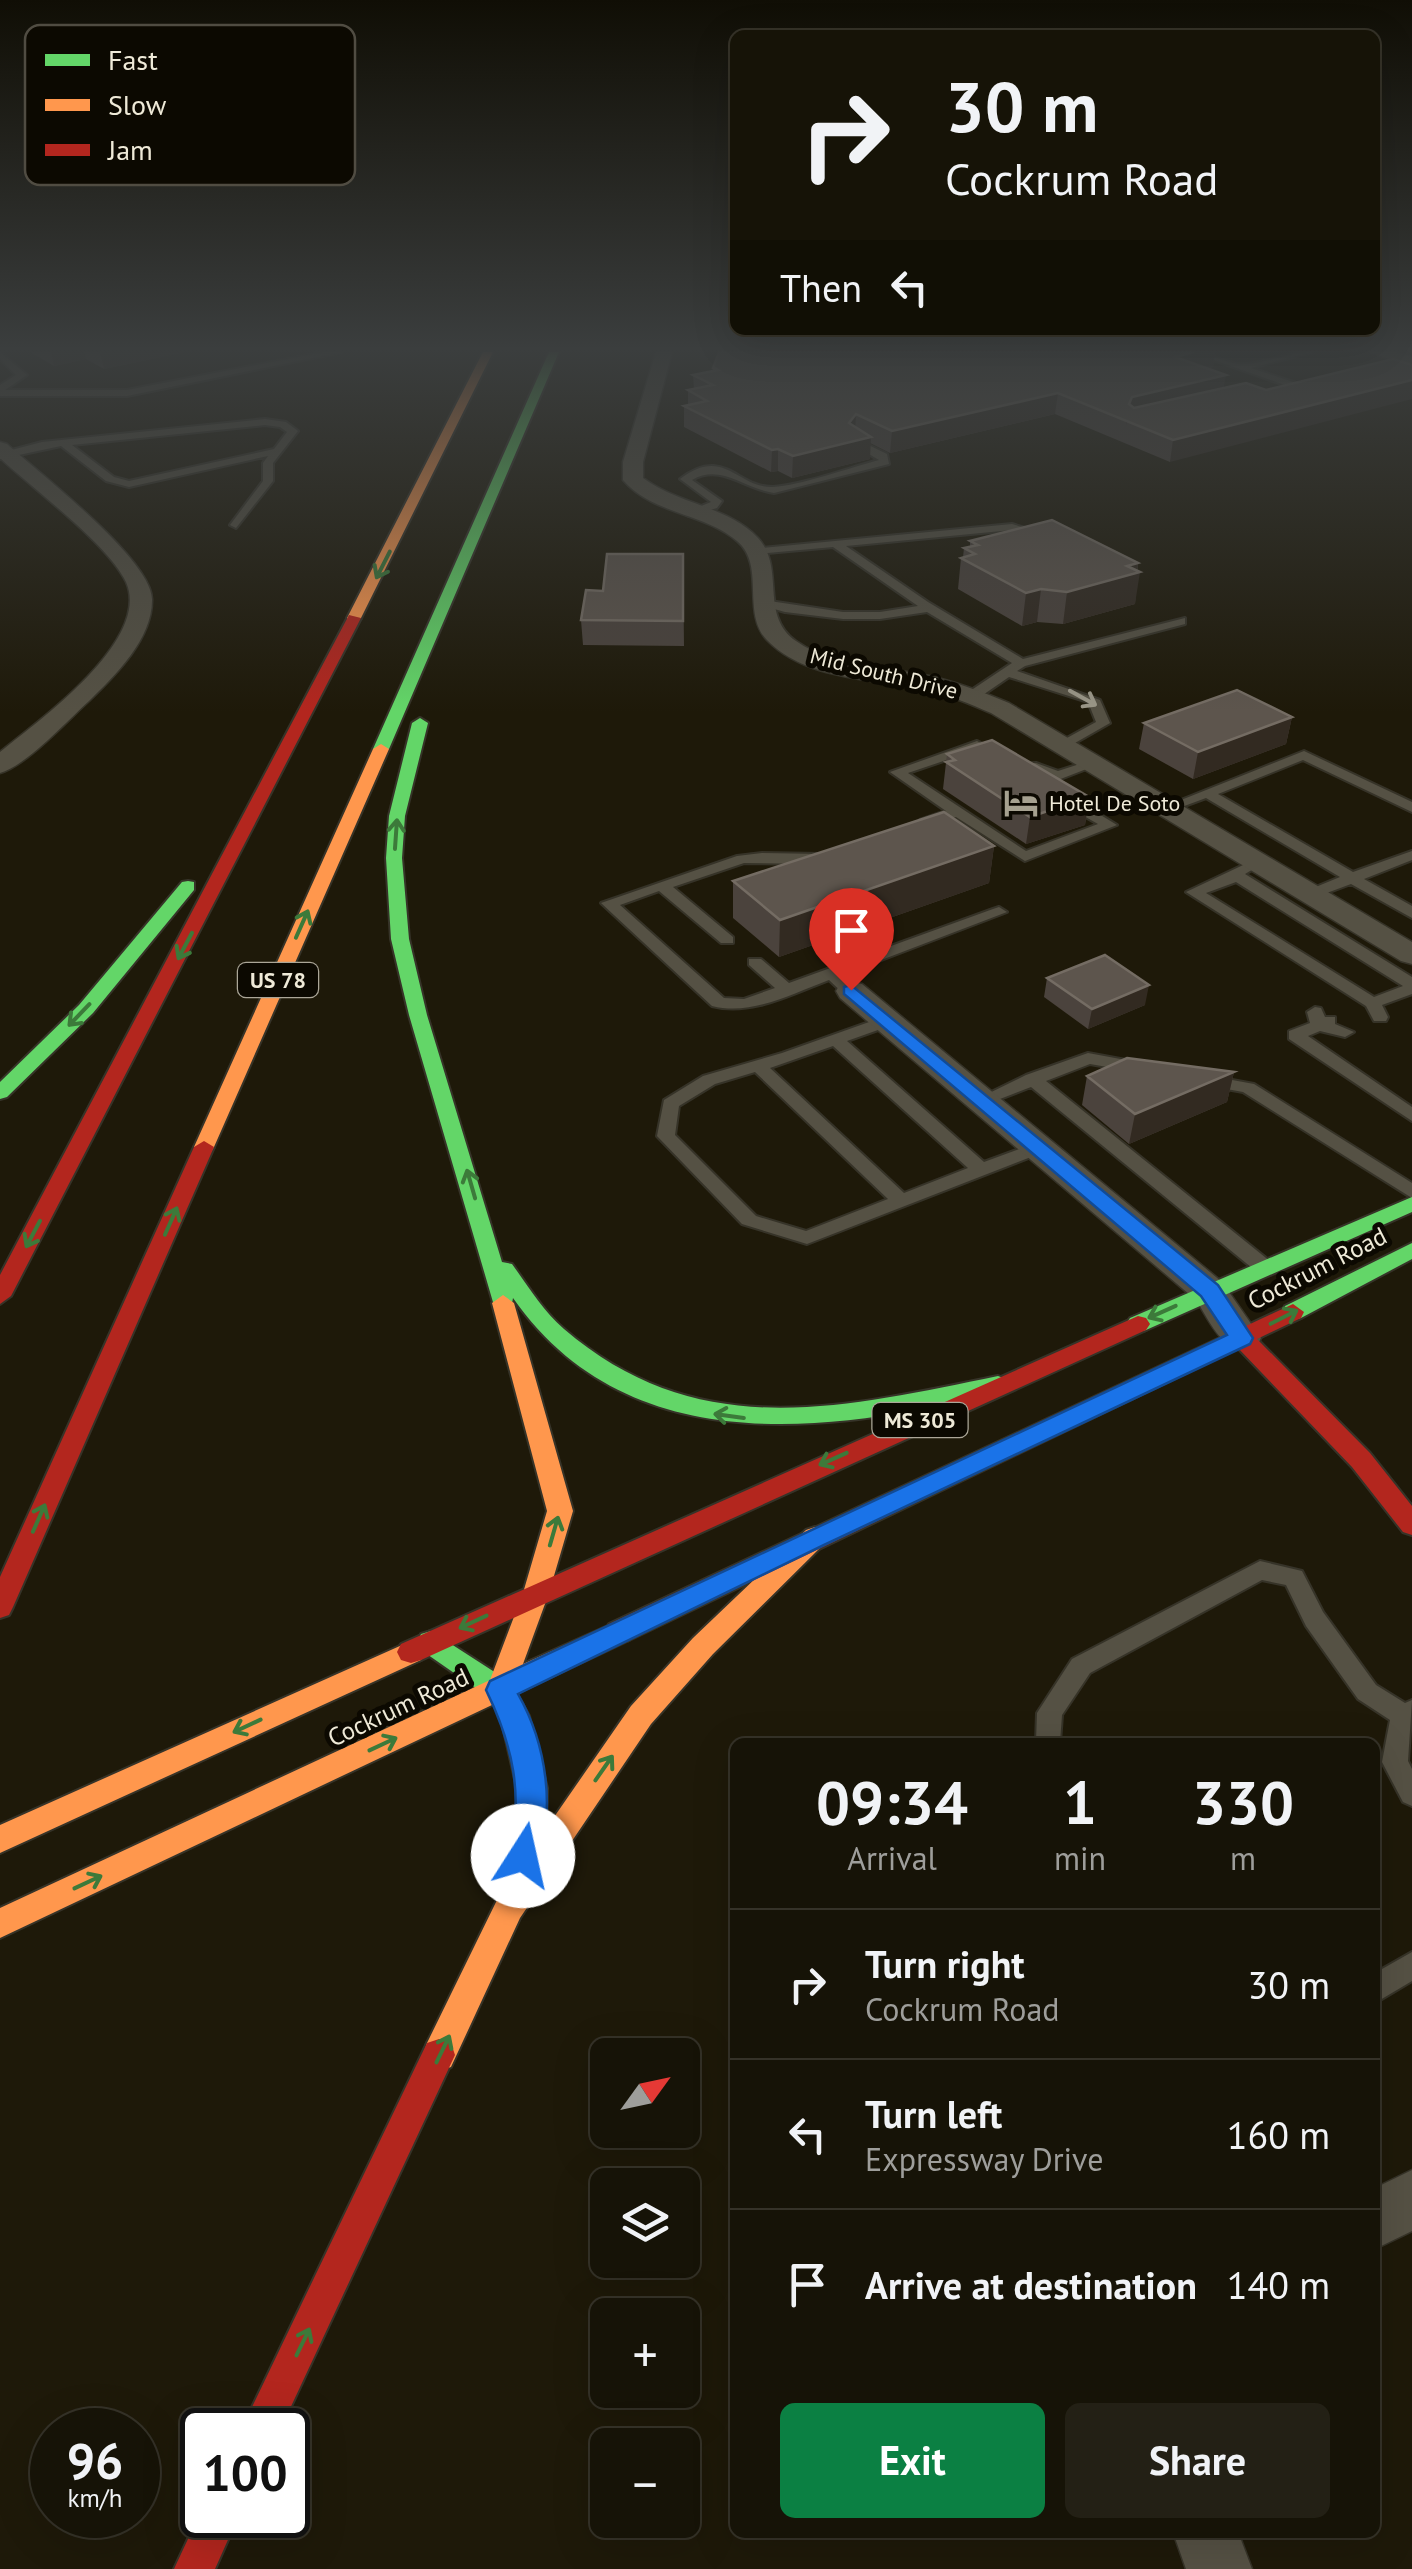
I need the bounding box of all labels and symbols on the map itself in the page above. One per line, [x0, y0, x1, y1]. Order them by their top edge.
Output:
legend [25, 25, 355, 185]
text: Fast [108, 41, 158, 78]
text: Slow [108, 86, 167, 123]
text: Jam [107, 131, 153, 168]
one-way arrow [373, 549, 392, 579]
street label: Mid South Drive [807, 641, 961, 705]
one-way arrow [1068, 689, 1097, 709]
hotel icon: Hotel De Soto [1002, 784, 1040, 822]
place label: Hotel De Soto [1049, 789, 1180, 817]
one-way arrow [387, 819, 406, 851]
pin [809, 888, 894, 991]
one-way arrow [294, 910, 313, 940]
one-way arrow [174, 931, 194, 961]
road number: US 78 [238, 963, 318, 997]
one-way arrow [67, 1003, 91, 1027]
one-way arrow [460, 1169, 479, 1200]
one-way arrow [163, 1206, 181, 1237]
one-way arrow [23, 1218, 42, 1248]
street label: Cockrum Road [1242, 1219, 1392, 1317]
one-way arrow [1147, 1304, 1178, 1322]
one-way arrow [1268, 1307, 1298, 1326]
road number: MS 305 [872, 1403, 968, 1437]
one-way arrow [713, 1406, 745, 1424]
one-way arrow [818, 1451, 849, 1469]
one-way arrow [31, 1504, 50, 1534]
one-way arrow [546, 1516, 564, 1547]
one-way arrow [459, 1614, 489, 1632]
street label: Cockrum Road [322, 1660, 474, 1754]
one-way arrow [232, 1718, 263, 1736]
one-way arrow [367, 1734, 397, 1753]
one-way arrow [594, 1755, 615, 1783]
position arrow [471, 1804, 575, 1908]
one-way arrow [72, 1871, 102, 1890]
one-way arrow [434, 2035, 453, 2065]
north arrow [590, 2038, 700, 2148]
one-way arrow [294, 2328, 313, 2358]
speed limit sign: 100 [180, 2408, 310, 2538]

